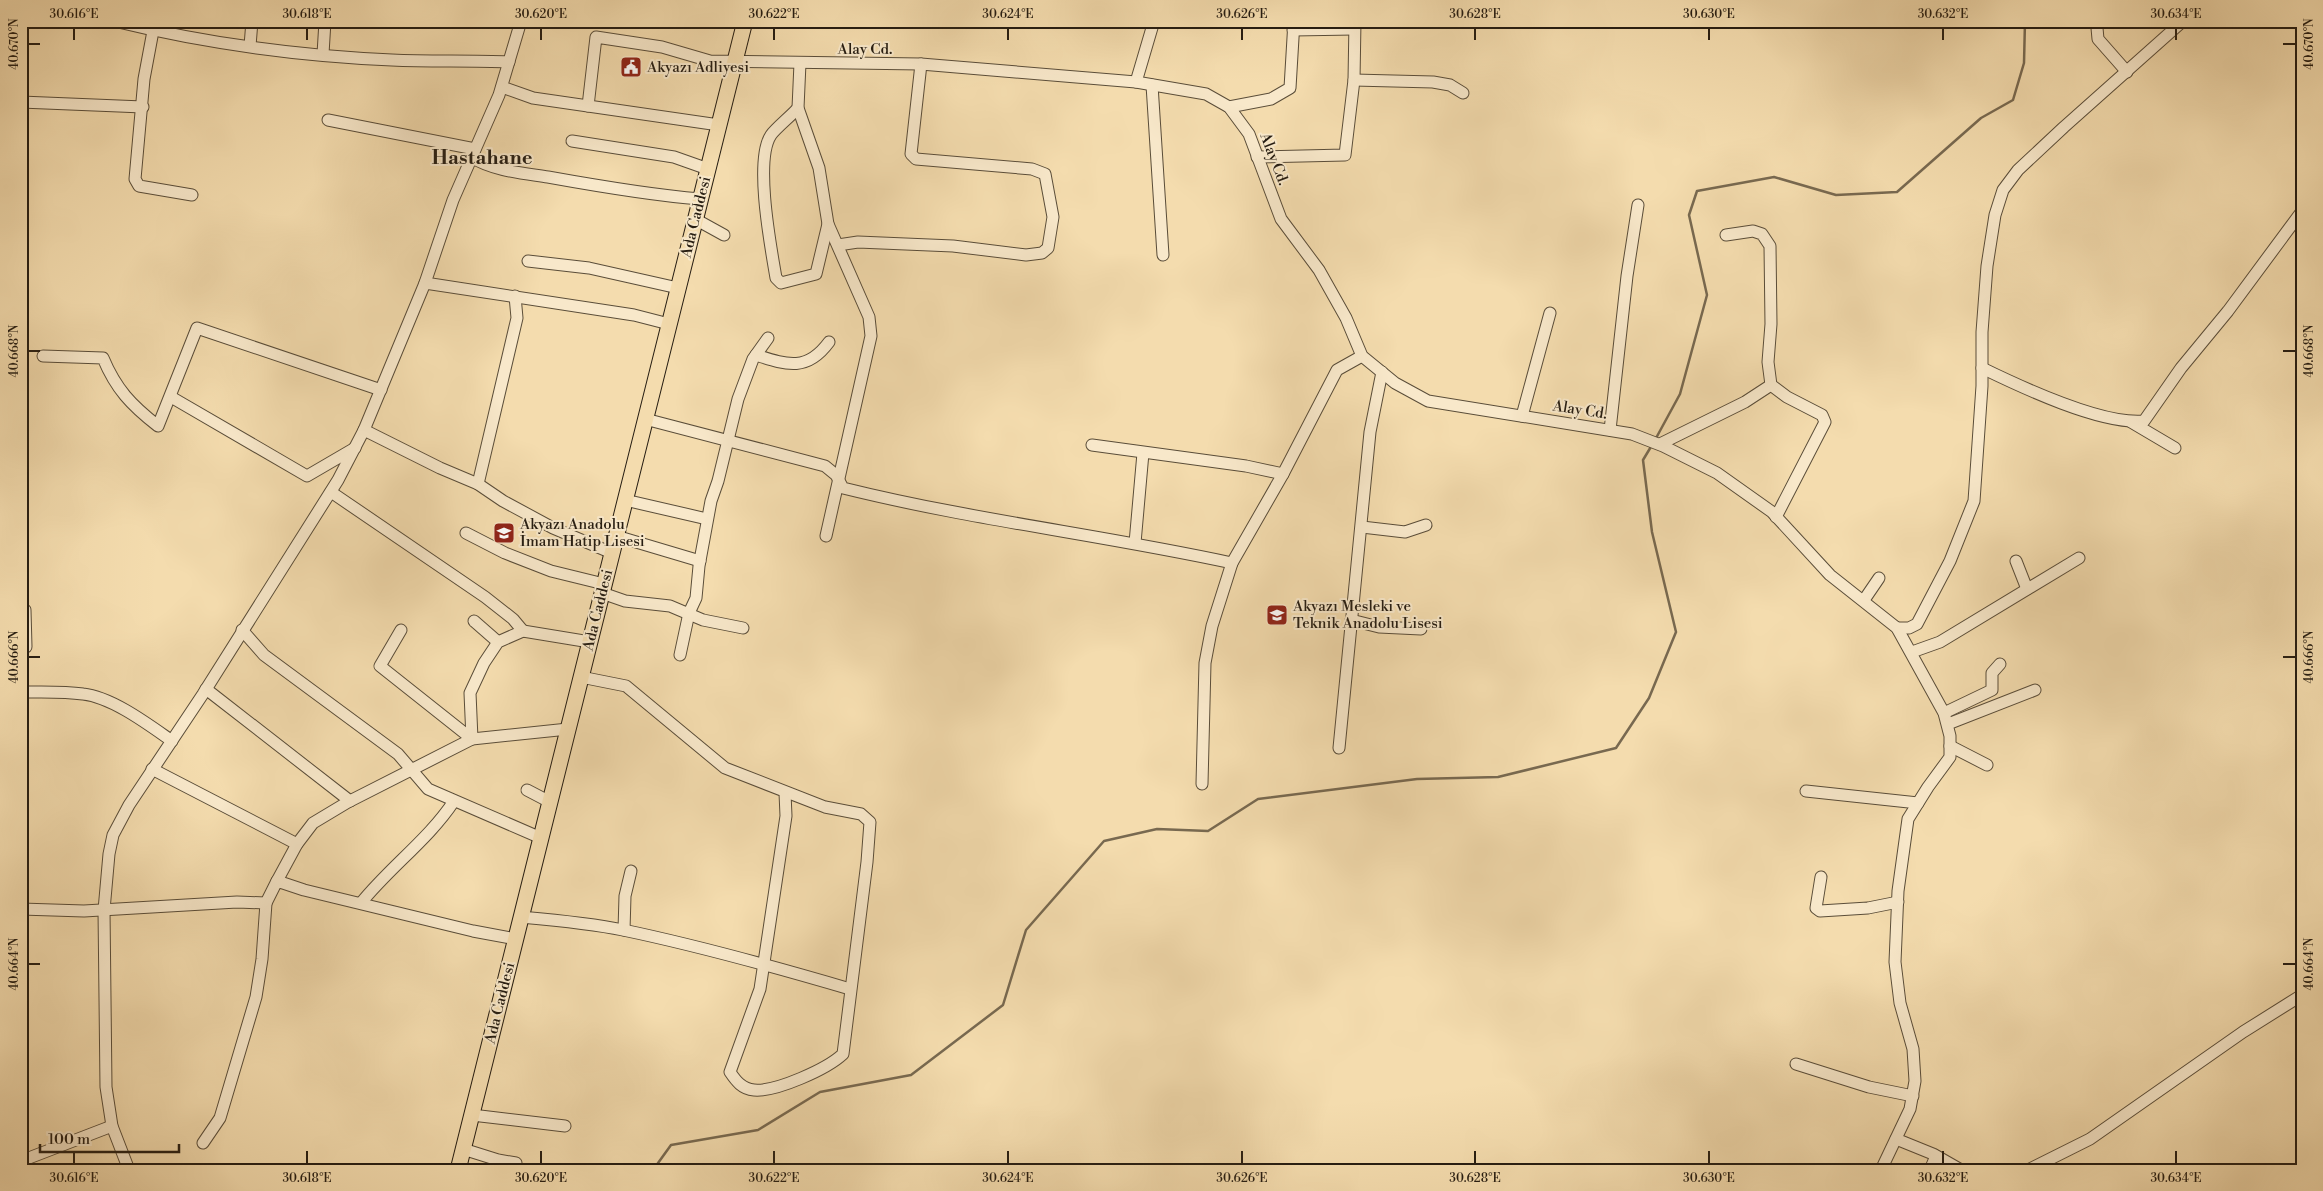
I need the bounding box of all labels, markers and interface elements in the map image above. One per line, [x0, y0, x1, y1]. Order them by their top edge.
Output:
text: 30.616°E [50, 7, 98, 22]
text: 30.618°E [282, 7, 332, 22]
text: 30.620°E [515, 7, 567, 22]
text: 30.622°E [749, 7, 799, 22]
text: 30.624°E [982, 7, 1034, 22]
text: 30.626°E [1216, 7, 1268, 22]
text: 30.628°E [1449, 7, 1501, 22]
text: 30.630°E [1683, 7, 1735, 22]
text: 30.632°E [1918, 7, 1968, 22]
text: 30.634°E [2150, 7, 2202, 22]
text: 40.670°N [7, 18, 22, 70]
text: 40.670°N [2302, 18, 2317, 70]
street label: Alay Cd. [837, 40, 892, 59]
public building icon: Akyazı Adliyesi [619, 55, 643, 79]
place label: Akyazı Adliyesi [646, 58, 749, 77]
street label: Alay Cd. [1255, 129, 1293, 188]
district label: Hastahane [432, 146, 533, 171]
street label: Ada Caddesi [676, 174, 715, 261]
text: 40.668°N [7, 324, 22, 378]
text: 40.668°N [2302, 324, 2317, 378]
street label: Alay Cd. [1550, 396, 1609, 424]
place label: Akyazı Anadolu İmam Hatip Lisesi [519, 515, 645, 551]
school or university icon: Akyazı Anadolu İmam Hatip Lisesi [492, 521, 516, 545]
street label: Ada Caddesi [578, 567, 617, 654]
place label: Akyazı Mesleki ve Teknik Anadolu Lisesi [1292, 597, 1443, 633]
school or university icon: Akyazı Mesleki ve Teknik Anadolu Lisesi [1265, 603, 1289, 627]
text: 40.666°N [7, 630, 22, 683]
text: 40.666°N [2302, 630, 2317, 683]
text: 40.664°N [7, 937, 22, 991]
text: 40.664°N [2302, 937, 2317, 991]
street label: Ada Caddesi [480, 960, 519, 1047]
scale bar [40, 1121, 179, 1153]
text: 100 m [48, 1130, 90, 1149]
text: 30.616°E [50, 1171, 98, 1186]
text: 30.618°E [282, 1171, 332, 1186]
text: 30.620°E [515, 1171, 567, 1186]
text: 30.622°E [749, 1171, 799, 1186]
text: 30.624°E [982, 1171, 1034, 1186]
text: 30.626°E [1216, 1171, 1268, 1186]
text: 30.628°E [1449, 1171, 1501, 1186]
text: 30.630°E [1683, 1171, 1735, 1186]
text: 30.632°E [1918, 1171, 1968, 1186]
text: 30.634°E [2150, 1171, 2202, 1186]

